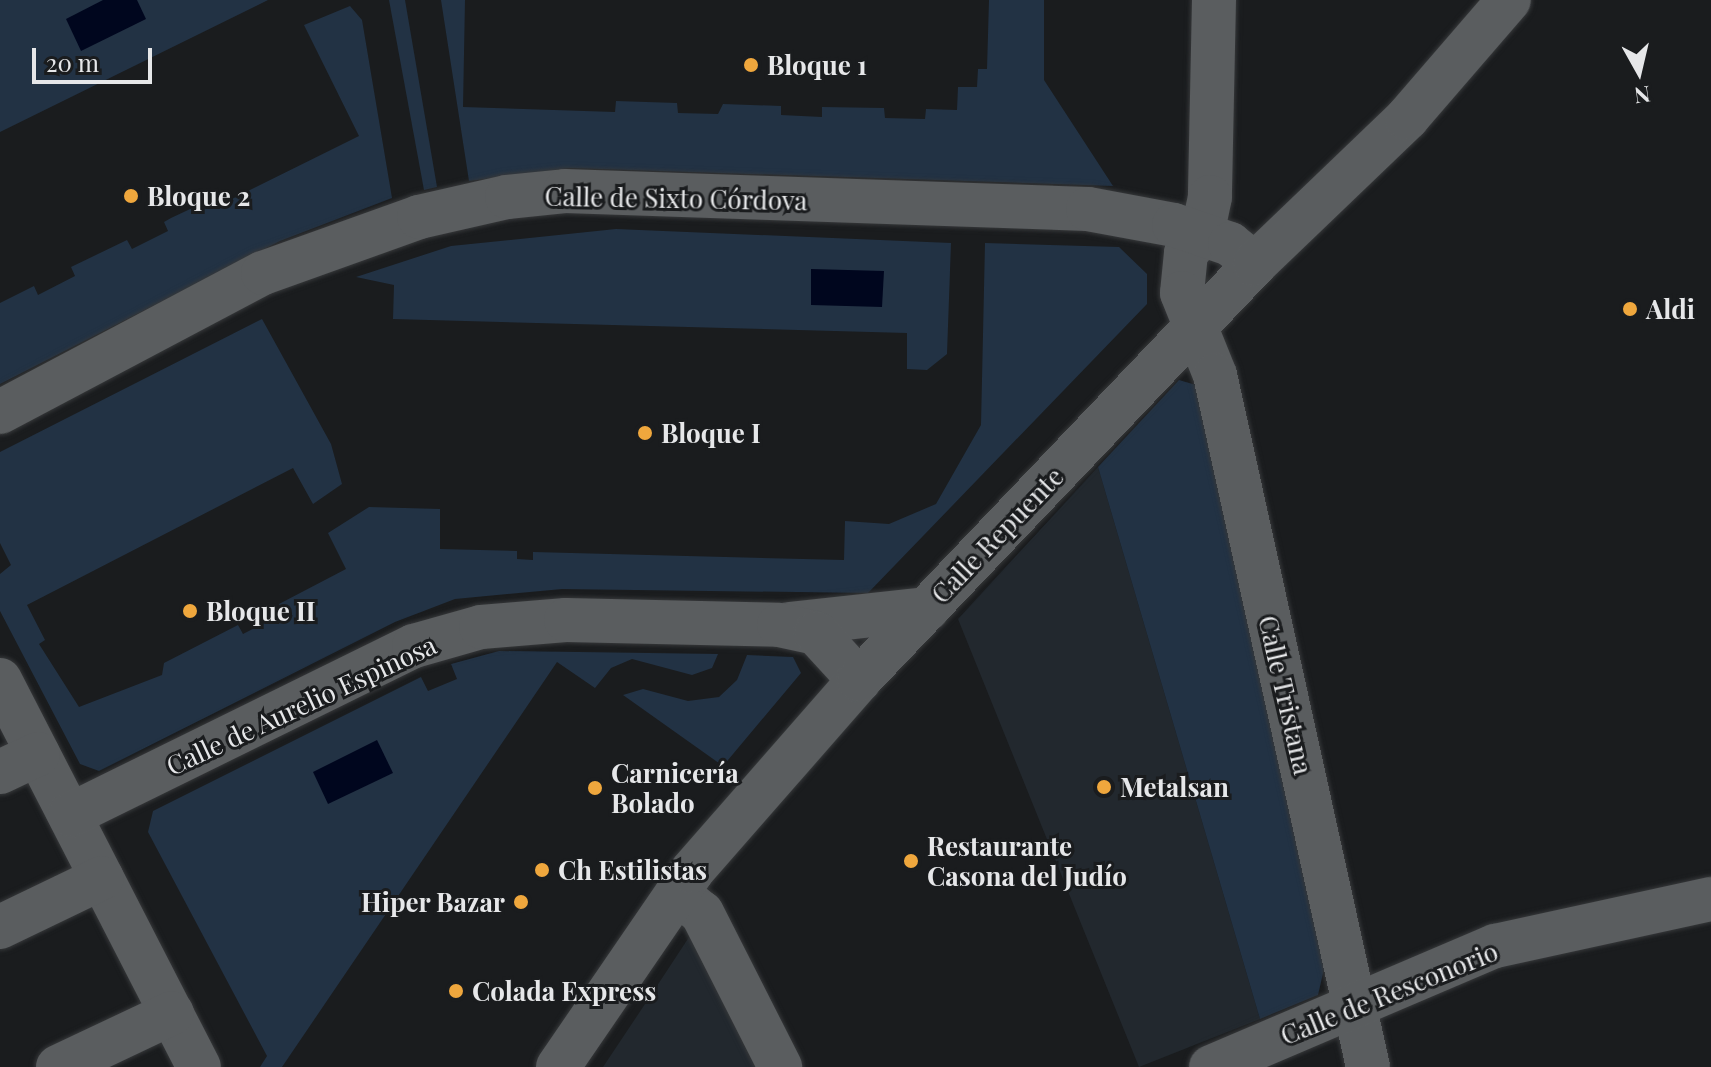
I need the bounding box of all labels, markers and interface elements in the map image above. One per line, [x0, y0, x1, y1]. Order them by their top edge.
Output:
scale bar [36, 32, 156, 82]
north arrow [1599, 32, 1679, 112]
text: 20 m [46, 46, 99, 78]
place label: Bloque 1 [767, 49, 867, 81]
marker: Bloque 1 [742, 56, 760, 74]
text: N [1632, 80, 1652, 112]
place label: Bloque 2 [147, 180, 251, 212]
street label: Calle de Sixto Córdova [544, 180, 808, 216]
marker: Bloque 2 [122, 187, 140, 205]
place label: Aldi [1646, 293, 1695, 325]
marker: Aldi [1621, 300, 1639, 318]
place label: Bloque I [661, 417, 761, 449]
marker: Bloque I [636, 424, 654, 442]
street label: Calle Repuente [925, 461, 1069, 609]
place label: Bloque II [206, 595, 315, 627]
marker: Bloque II [181, 602, 199, 620]
street label: Calle Tristana [1253, 612, 1319, 778]
street label: Calle de Aurelio Espinosa [161, 629, 441, 781]
place label: Carnicería Bolado [611, 757, 739, 818]
place label: Metalsan [1120, 771, 1229, 803]
marker: Metalsan [1095, 778, 1113, 796]
marker: Carnicería Bolado [586, 779, 604, 797]
place label: Restaurante Casona del Judío [927, 830, 1127, 892]
marker: Restaurante Casona del Judío [902, 852, 920, 870]
place label: Ch Estilistas [558, 854, 707, 886]
marker: Ch Estilistas [533, 861, 551, 879]
place label: Hiper Bazar [360, 886, 505, 918]
marker: Hiper Bazar [512, 893, 530, 911]
street label: Calle de Resconorio [1276, 935, 1502, 1051]
place label: Colada Express [472, 975, 656, 1007]
marker: Colada Express [447, 982, 465, 1000]

